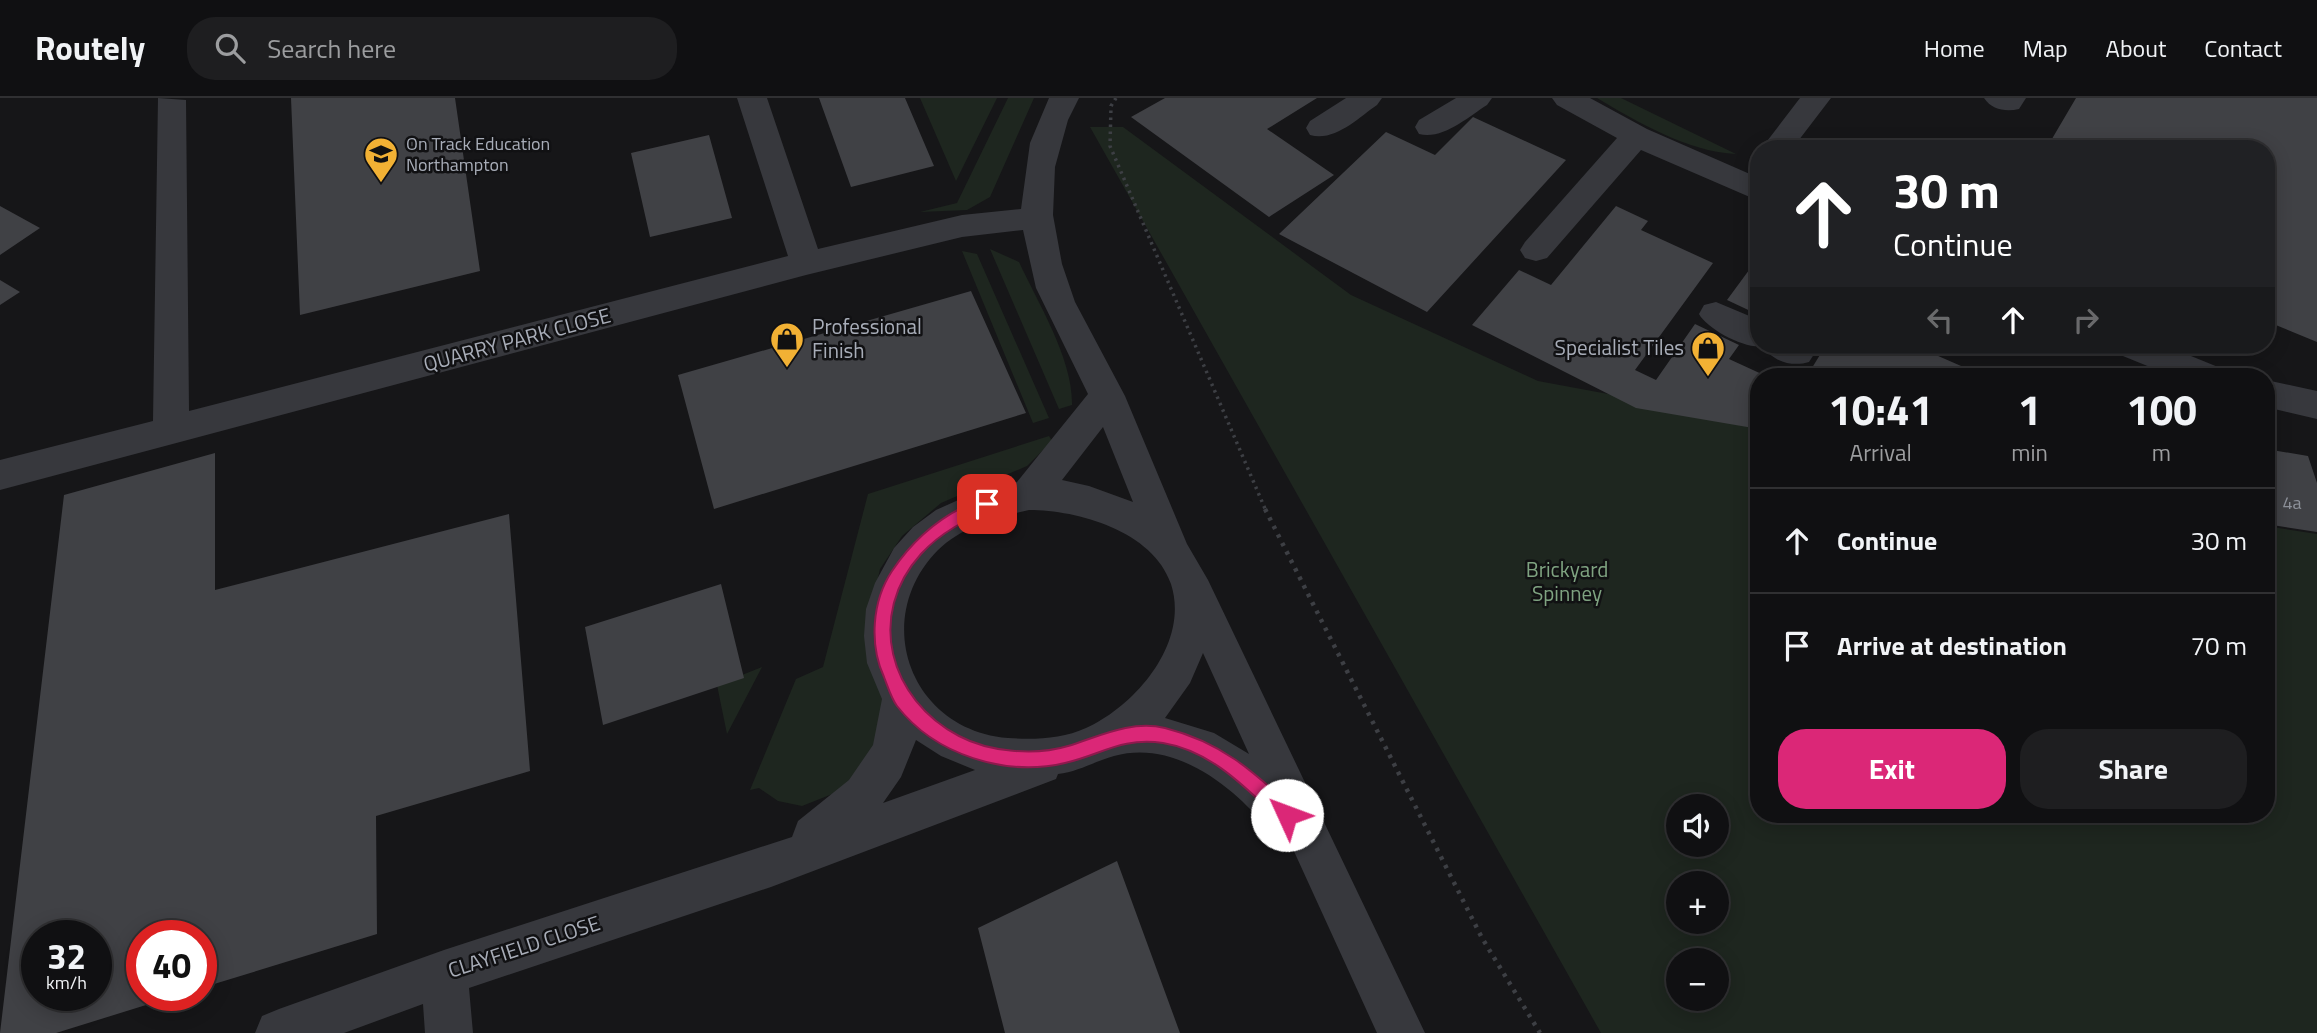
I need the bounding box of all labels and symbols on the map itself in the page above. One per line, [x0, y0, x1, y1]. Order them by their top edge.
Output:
place label: On Track Education Northampton [406, 130, 550, 178]
school or university icon: On Track Education Northampton [362, 135, 400, 184]
street label: QUARRY PARK CLOSE [419, 299, 614, 379]
place label: Professional Finish [812, 310, 922, 366]
shop icon: Professional Finish [768, 320, 806, 369]
shop icon: Specialist Tiles [1689, 329, 1727, 378]
place label: Specialist Tiles [1555, 331, 1684, 363]
pin [957, 474, 1017, 534]
house number: 4a [2282, 489, 2302, 516]
park label: Brickyard Spinney [1526, 553, 1608, 609]
position arrow [1250, 778, 1324, 852]
street label: CLAYFIELD CLOSE [443, 906, 604, 986]
speed limit sign: 40 [126, 920, 217, 1011]

